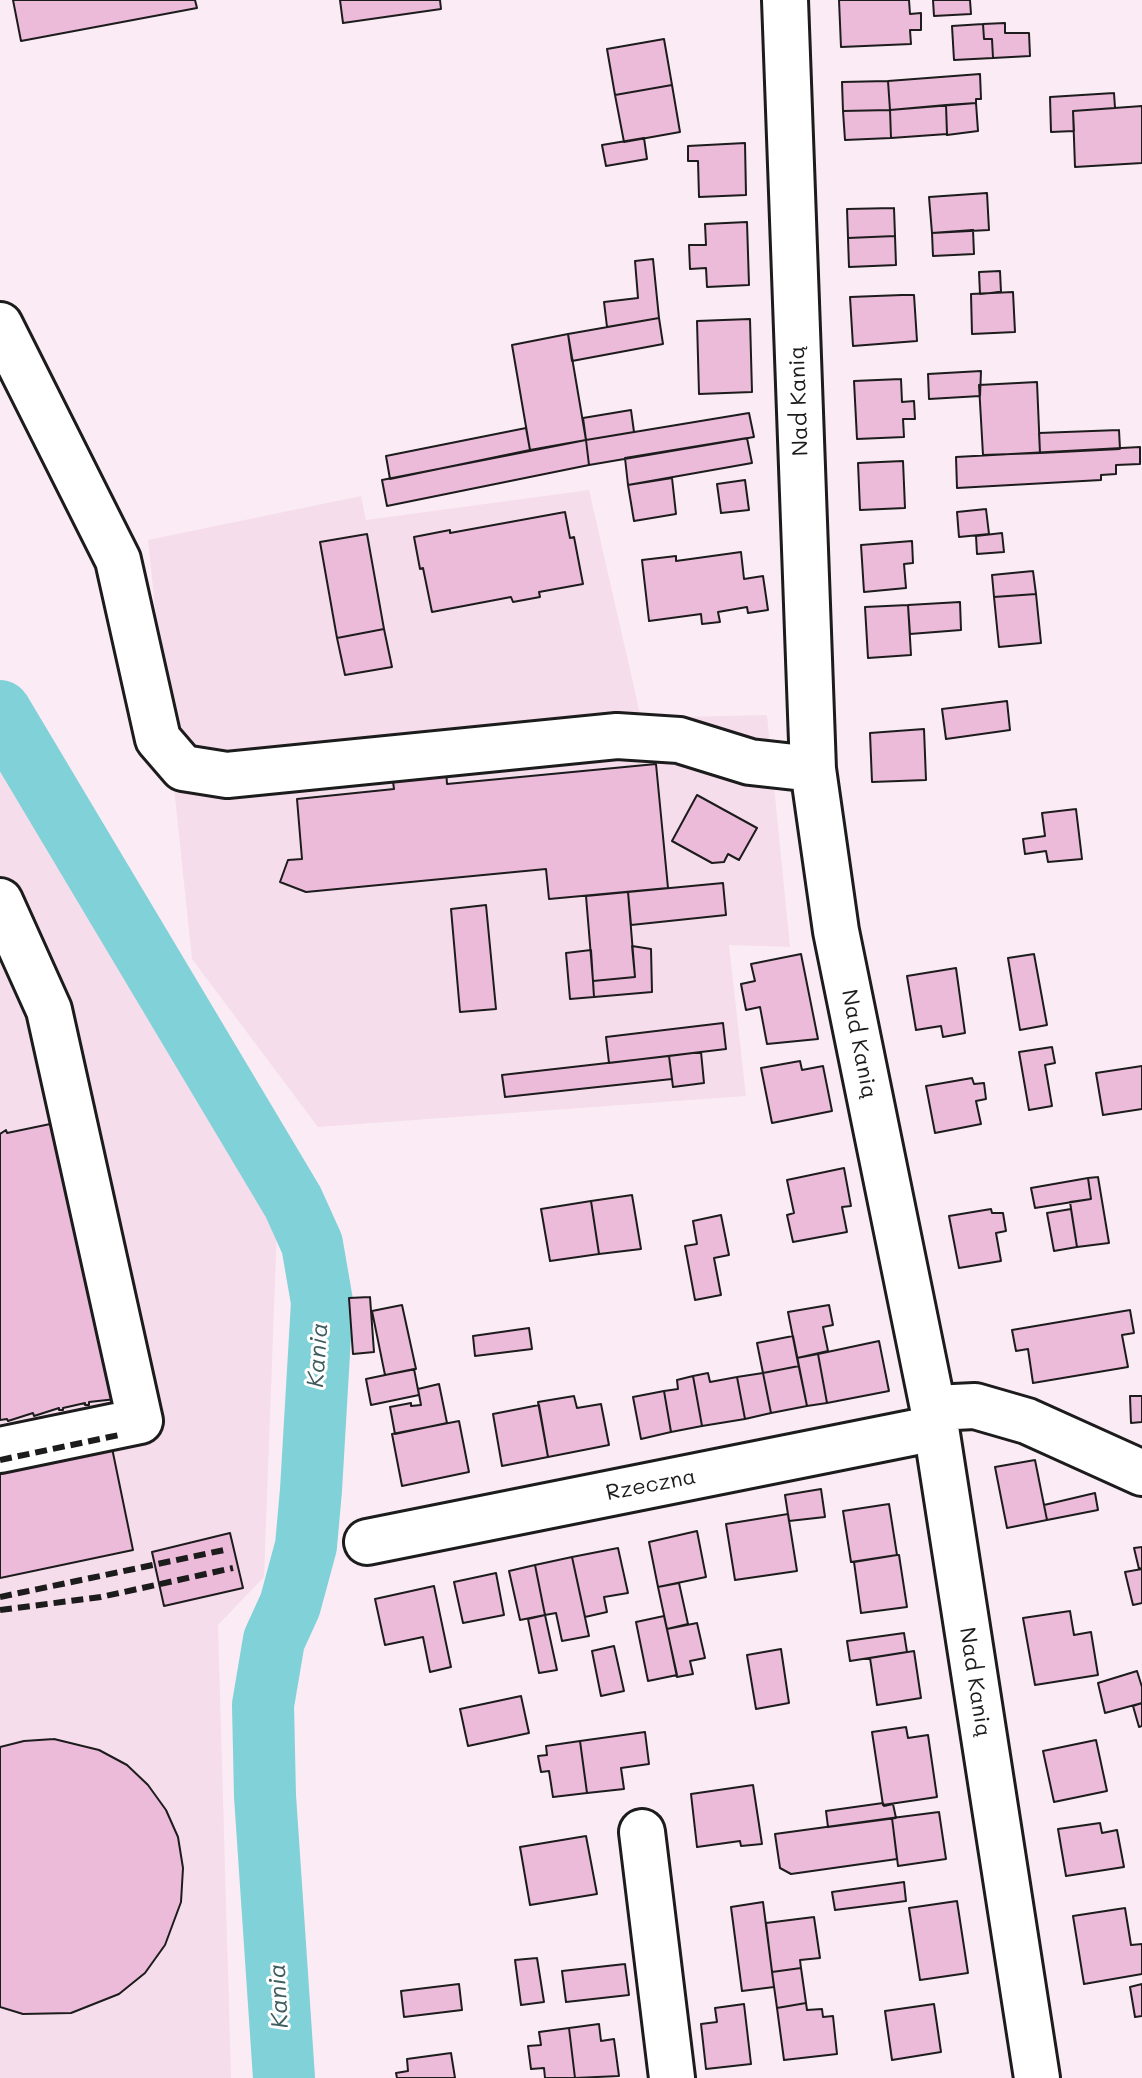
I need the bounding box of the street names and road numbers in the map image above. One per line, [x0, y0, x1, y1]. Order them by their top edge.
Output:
street label: Nad Kanią [784, 345, 814, 457]
street label: Nad Kanią [835, 987, 883, 1101]
street label: Rzeczna [604, 1463, 698, 1507]
street label: Nad Kanią [953, 1625, 997, 1739]

